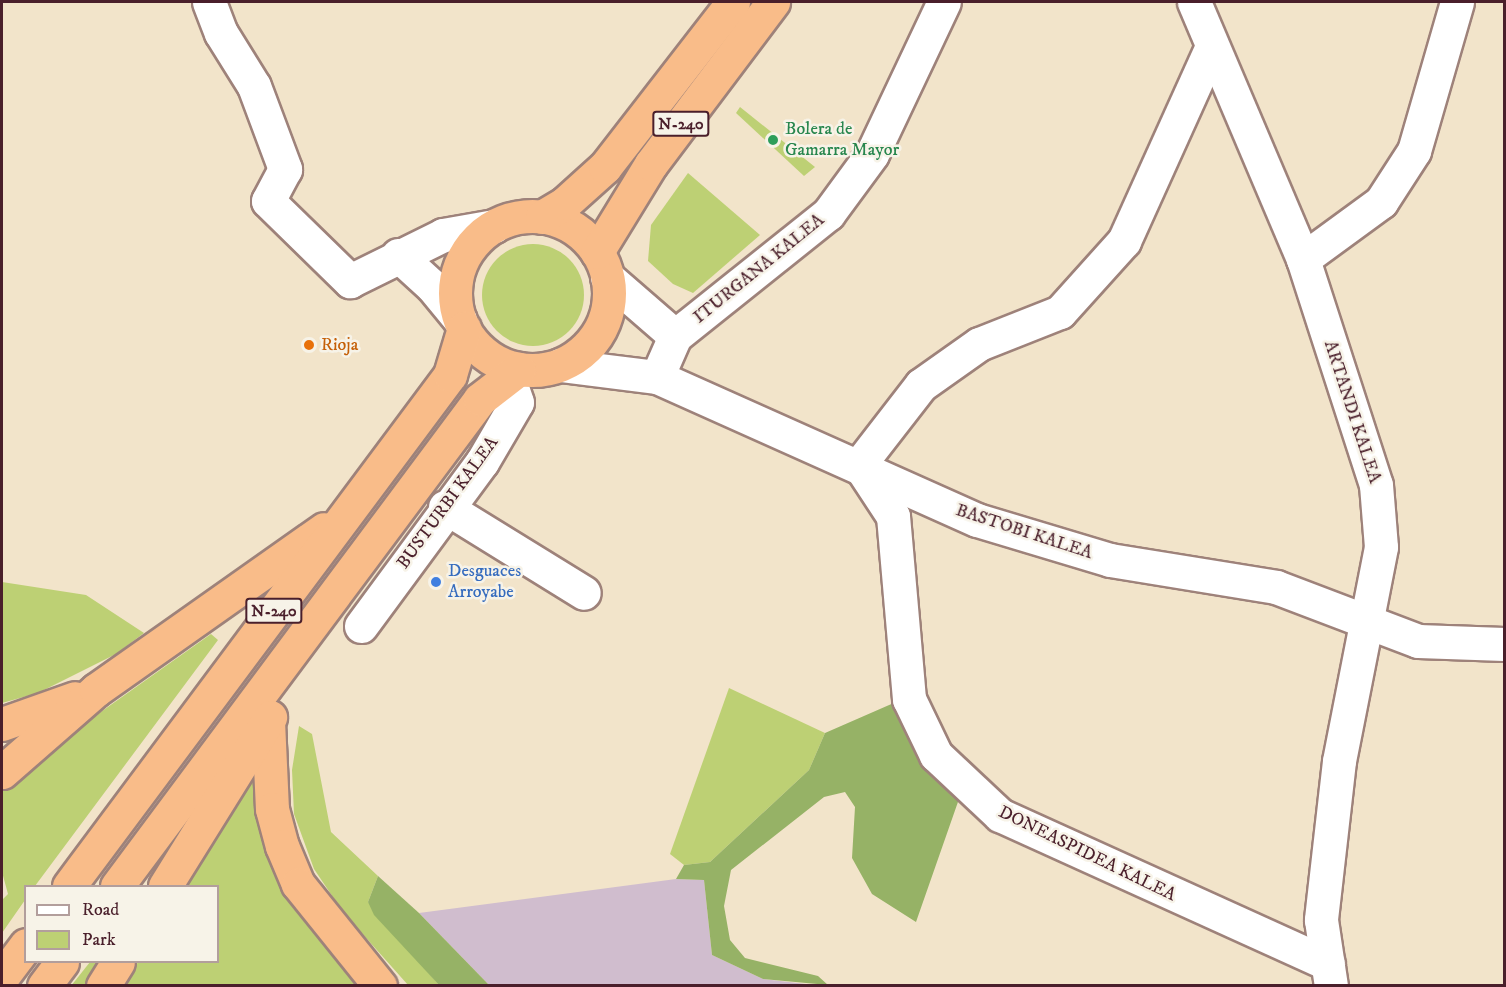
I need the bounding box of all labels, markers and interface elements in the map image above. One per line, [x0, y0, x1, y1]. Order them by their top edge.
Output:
road number: N-240 [651, 111, 711, 137]
place label: Bolera de Gamarra Mayor [785, 119, 899, 162]
marker: Bolera de Gamarra Mayor [766, 133, 780, 147]
street label: ITURGANA KALEA [689, 210, 829, 328]
place label: Rioja [321, 334, 358, 356]
marker: Rioja [302, 338, 316, 352]
street label: ARTANDI KALEA [1319, 338, 1385, 486]
street label: BUSTURBI KALEA [393, 433, 503, 573]
street label: BASTOBI KALEA [953, 500, 1095, 564]
place label: Desguaces Arroyabe [448, 561, 521, 604]
marker: Desguaces Arroyabe [429, 575, 443, 589]
road number: N-240 [244, 598, 304, 624]
street label: DONEASPIDEA KALEA [995, 802, 1179, 906]
legend [24, 885, 219, 963]
text: Road [82, 899, 119, 921]
text: Park [82, 929, 116, 951]

